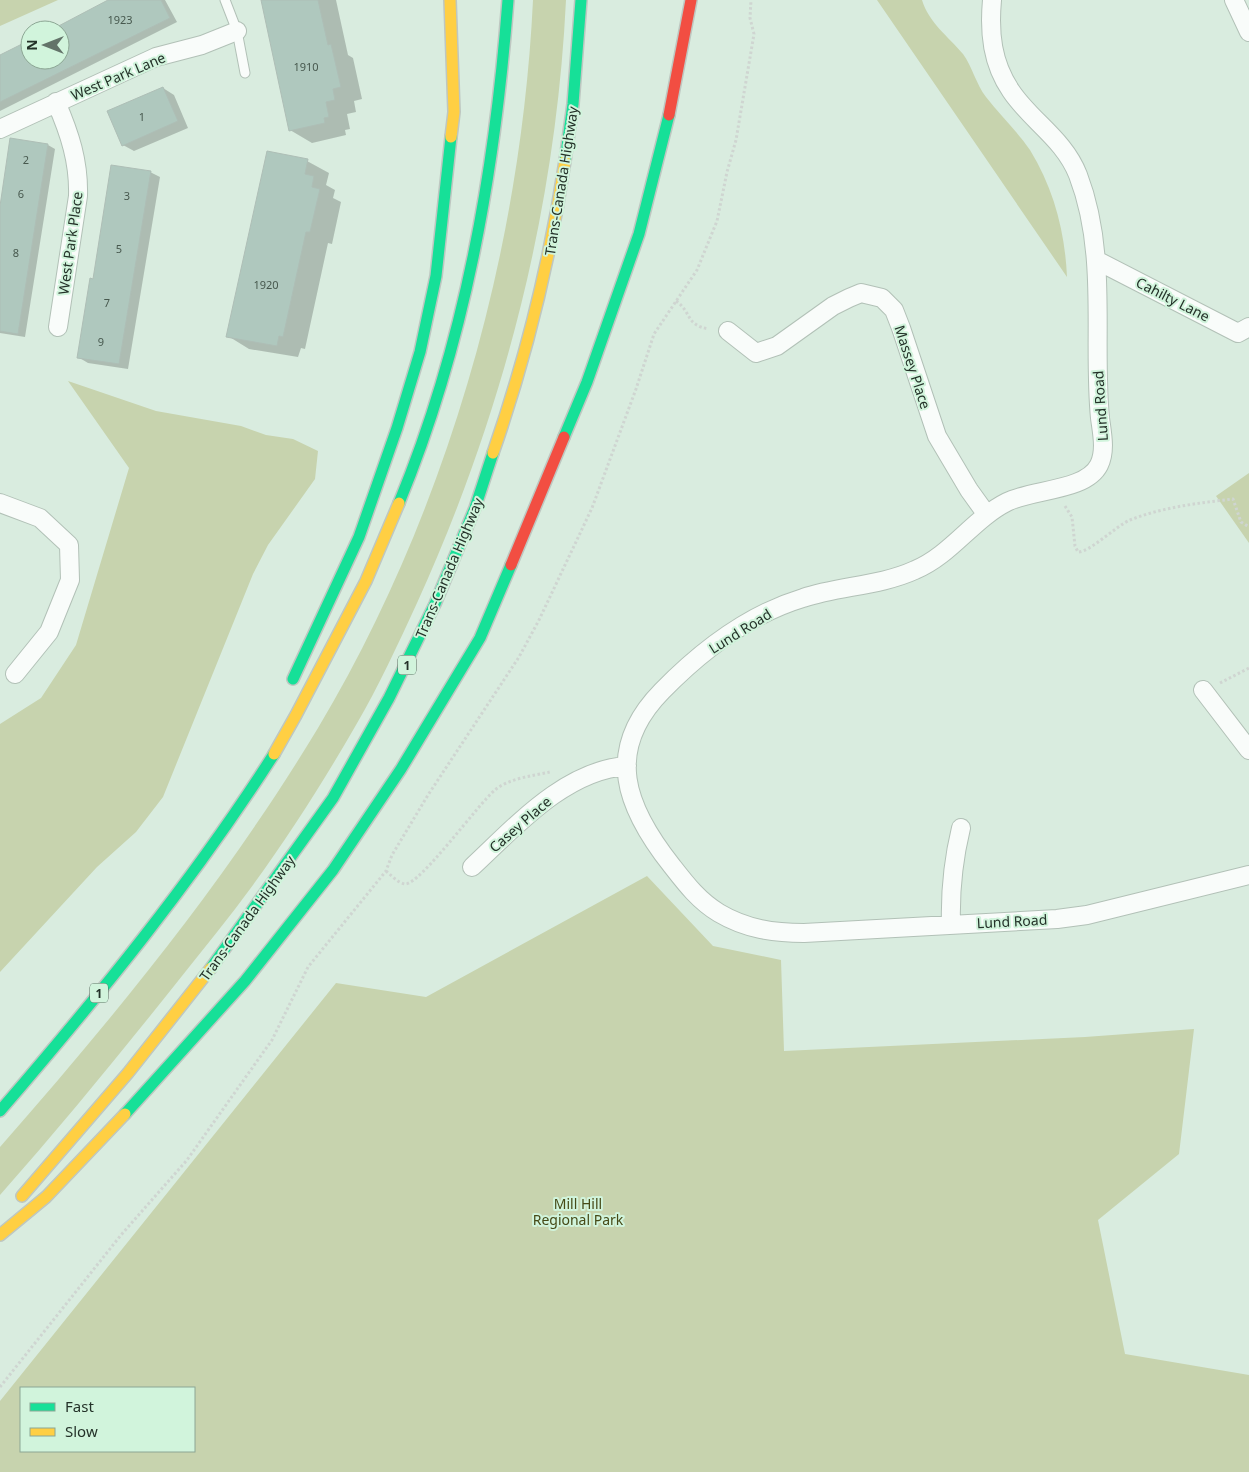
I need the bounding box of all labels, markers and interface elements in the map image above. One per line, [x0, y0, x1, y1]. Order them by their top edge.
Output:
house number: 1923 [107, 12, 133, 27]
north arrow [20, 20, 70, 70]
text: N [22, 39, 41, 51]
street label: West Park Lane [68, 47, 168, 104]
house number: 1910 [293, 59, 319, 74]
street label: Trans-Canada Highway [540, 104, 582, 257]
house number: 1 [139, 109, 145, 124]
house number: 2 [23, 152, 29, 167]
house number: 6 [18, 186, 24, 201]
house number: 3 [124, 188, 130, 203]
street label: West Park Place [53, 190, 87, 296]
house number: 5 [116, 241, 122, 256]
house number: 8 [13, 245, 19, 260]
street label: Cahilty Lane [1133, 272, 1213, 326]
house number: 1920 [253, 277, 279, 292]
house number: 7 [104, 295, 110, 310]
street label: Massey Place [891, 323, 935, 411]
house number: 9 [98, 334, 104, 349]
street label: Lund Road [1088, 370, 1112, 442]
street label: Trans-Canada Highway [411, 494, 488, 641]
street label: Lund Road [705, 604, 775, 658]
road number: 1 [398, 656, 416, 674]
street label: Casey Place [485, 792, 555, 856]
street label: Trans-Canada Highway [195, 851, 300, 985]
street label: Lund Road [976, 910, 1048, 932]
road number: 1 [90, 984, 108, 1002]
park label: Mill Hill Regional Park [533, 1194, 624, 1229]
legend [20, 1387, 195, 1452]
text: Fast [65, 1396, 94, 1416]
text: Slow [65, 1421, 98, 1441]

